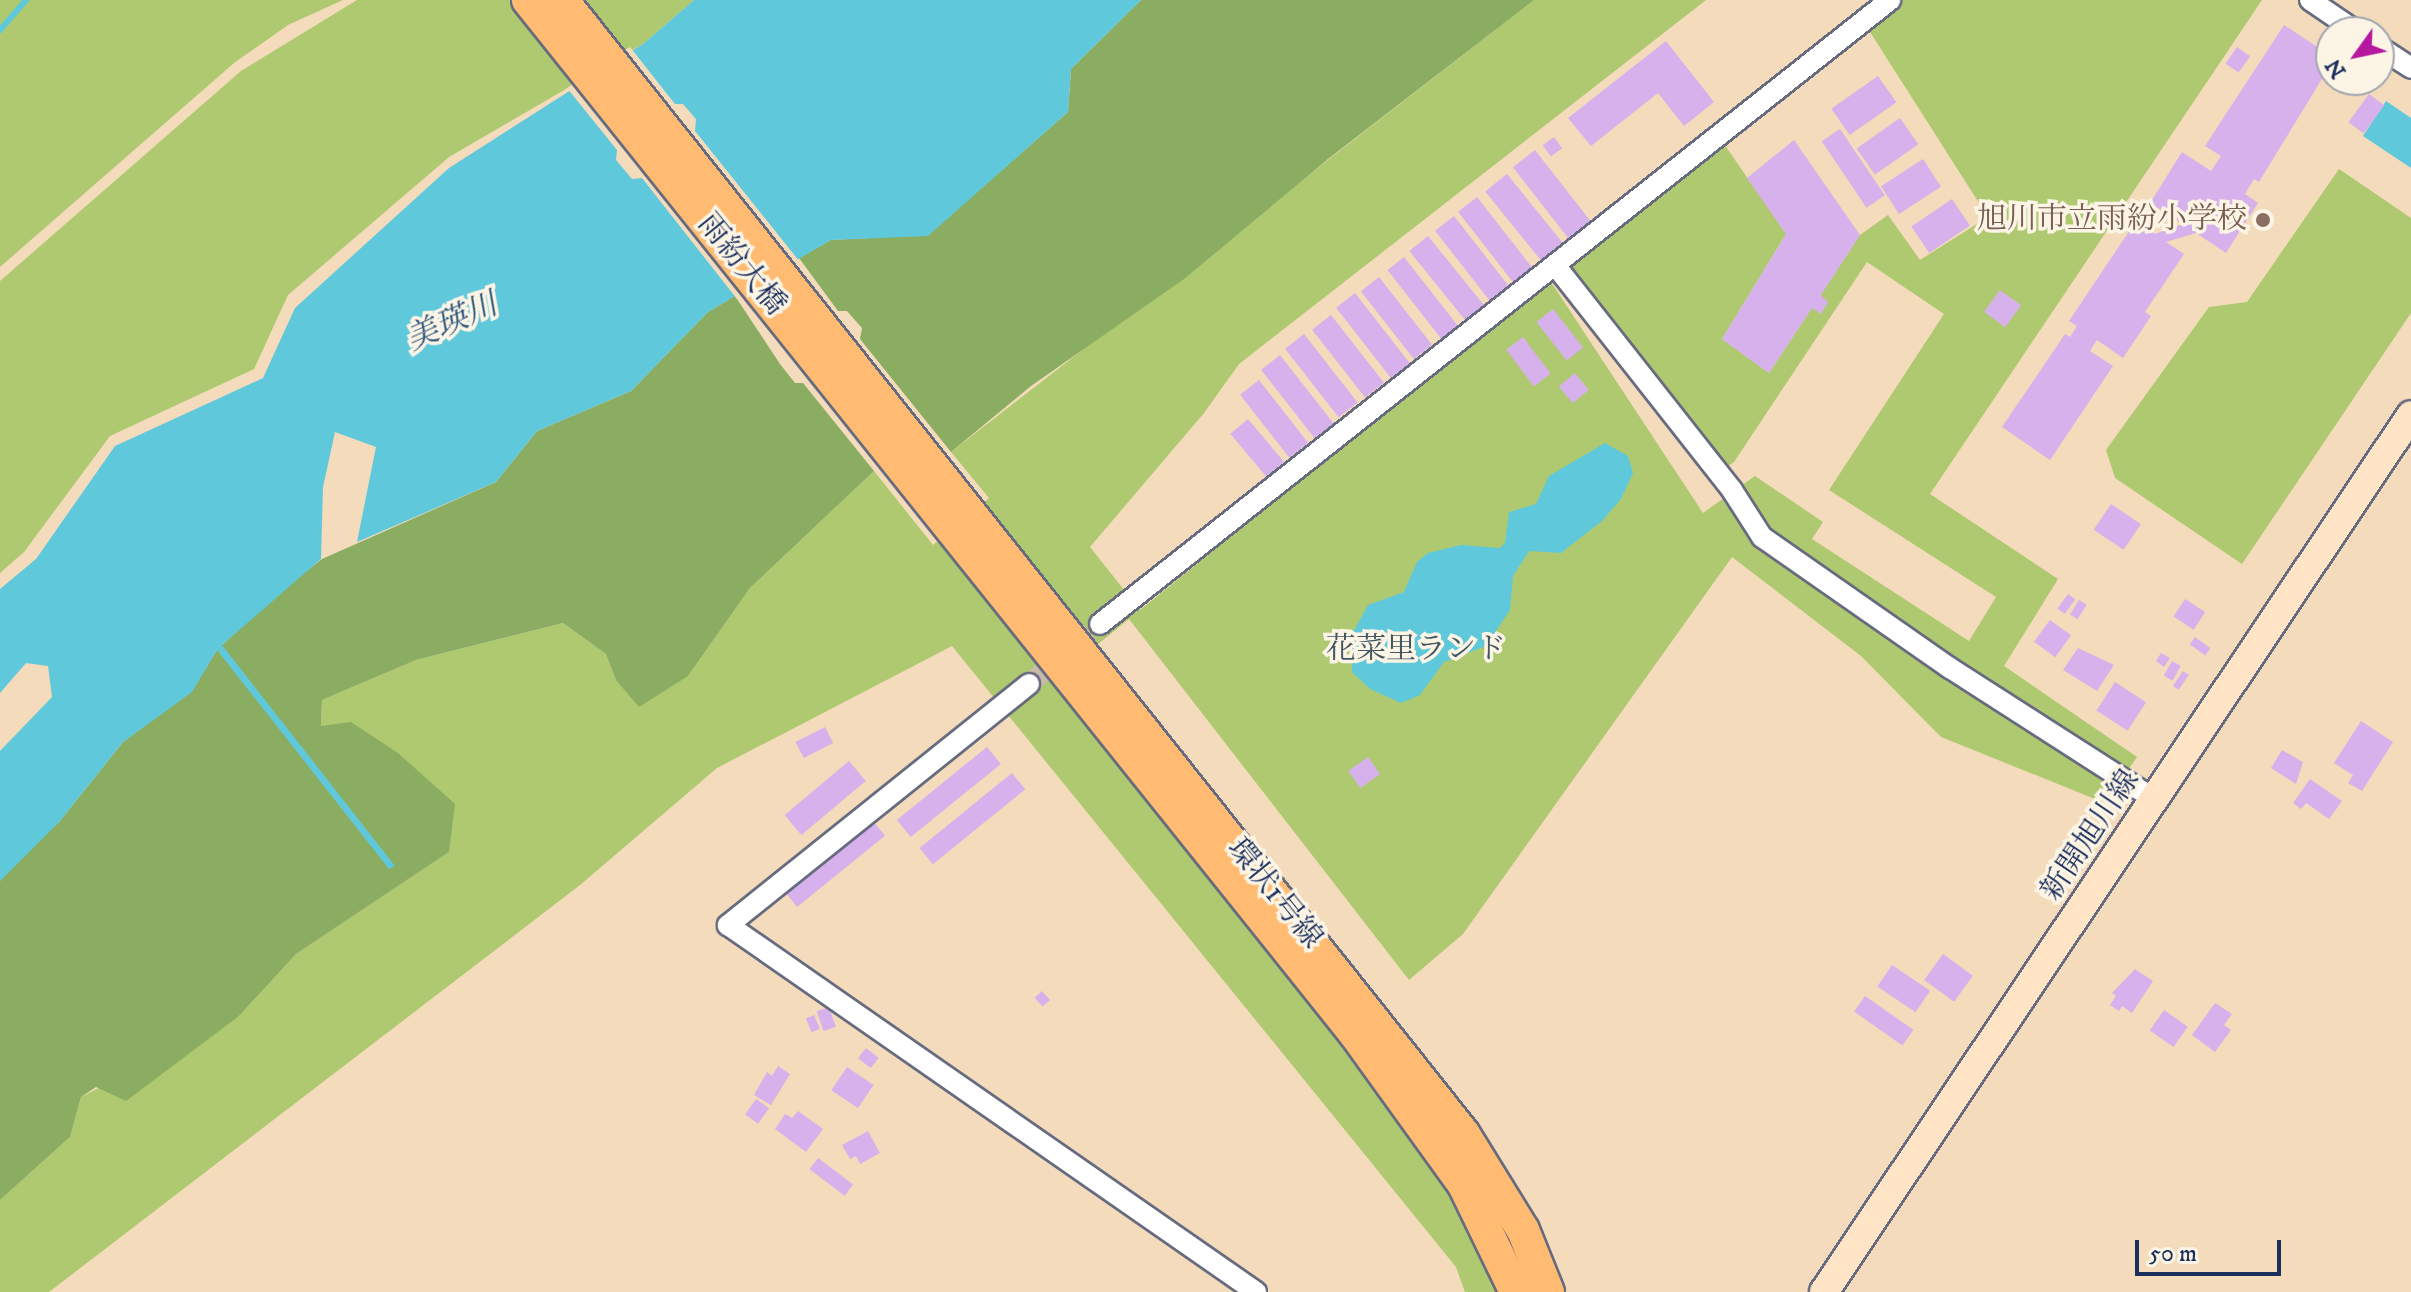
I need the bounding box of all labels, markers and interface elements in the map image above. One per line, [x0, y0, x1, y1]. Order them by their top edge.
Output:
north arrow [2315, 16, 2395, 96]
text: N [2320, 53, 2352, 83]
place label: 旭川市立雨紛小学校 [1977, 202, 2247, 238]
street label: 雨紛大橋 [689, 207, 793, 323]
marker: 旭川市立雨紛小学校 [2254, 211, 2272, 229]
water label: 美瑛川 [400, 286, 504, 360]
park label: 花菜里ランド [1326, 632, 1506, 668]
street label: 新開旭川線 [2034, 764, 2148, 908]
street label: 環状1号線 [1219, 832, 1329, 956]
scale bar [2139, 1224, 2285, 1274]
text: 50 m [2149, 1239, 2197, 1269]

